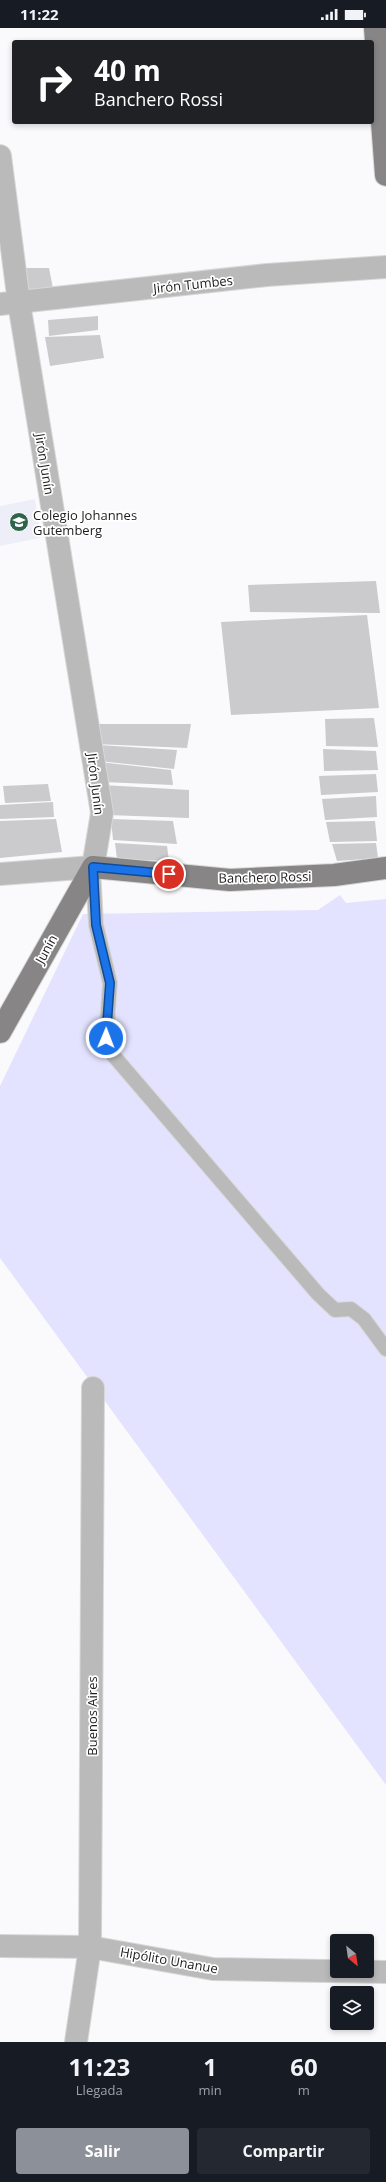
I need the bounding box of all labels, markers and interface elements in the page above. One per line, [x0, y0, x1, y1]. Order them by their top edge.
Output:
text: 11:22 [20, 4, 59, 24]
text: 40 m [94, 51, 161, 89]
icon: right [28, 56, 80, 108]
text: Banchero Rossi [94, 87, 223, 111]
street label: Jirón Tumbes [150, 271, 234, 297]
street label: Jirón Junín [31, 430, 59, 496]
place label: Colegio Johannes Gutemberg [33, 506, 137, 539]
school or university icon: Colegio Johannes Gutemberg [8, 511, 30, 533]
street label: Jirón Junín [83, 750, 109, 816]
pin [152, 857, 186, 891]
icon: arrive [158, 863, 180, 885]
street label: Banchero Rossi [218, 867, 312, 887]
street label: Junín [30, 931, 61, 969]
position arrow [85, 1017, 127, 1059]
street label: Buenos Aires [83, 1676, 101, 1756]
north arrow [330, 1934, 374, 1978]
map controls [330, 1934, 374, 2030]
street label: Hipólito Unanue [119, 1943, 219, 1977]
button: layers [330, 1986, 374, 2030]
text: 11:23 [68, 2050, 130, 2083]
text: 1 [203, 2050, 217, 2083]
text: 60 [290, 2050, 318, 2083]
text: Llegada [76, 2081, 123, 2099]
text: min [198, 2081, 222, 2099]
text: m [298, 2081, 310, 2099]
button: Salir [16, 2128, 189, 2174]
button: Compartir [197, 2128, 370, 2174]

